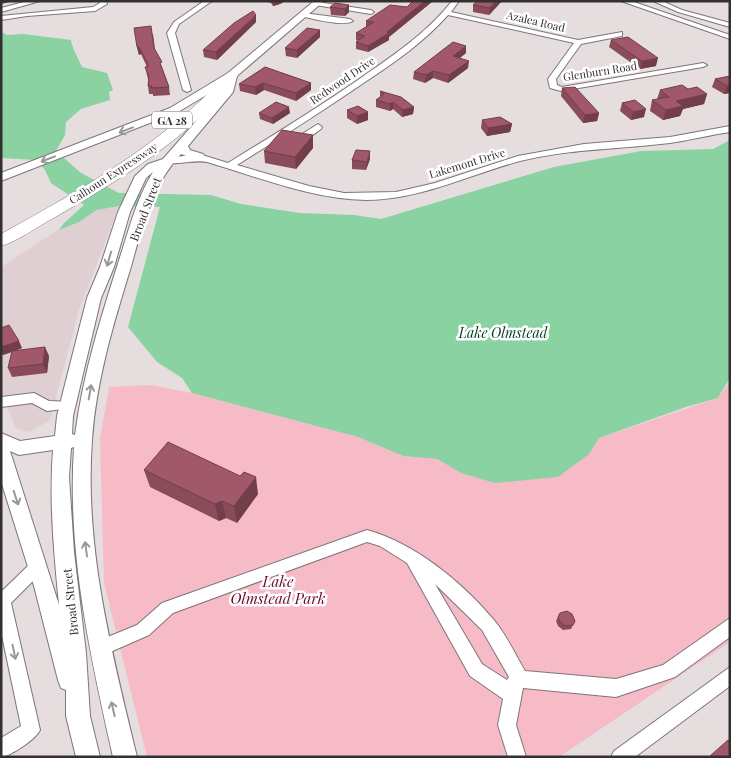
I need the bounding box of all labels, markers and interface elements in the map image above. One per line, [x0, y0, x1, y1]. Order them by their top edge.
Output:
street label: Azalea Road [504, 7, 567, 35]
street label: Redwood Drive [306, 52, 378, 107]
street label: Glenburn Road [562, 58, 639, 84]
road number: GA 28 [152, 112, 192, 128]
one-way arrow [119, 126, 134, 135]
street label: Calhoun Expressway [66, 139, 160, 207]
street label: Lakemont Drive [427, 144, 507, 182]
one-way arrow [41, 155, 56, 165]
street label: Broad Street [125, 174, 165, 243]
one-way arrow [104, 250, 114, 266]
water label: Lake Olmstead [458, 323, 548, 342]
one-way arrow [85, 384, 95, 400]
one-way arrow [12, 490, 21, 506]
one-way arrow [80, 542, 90, 558]
street label: Broad Street [58, 567, 81, 636]
park label: Lake Olmstead Park [231, 571, 326, 608]
one-way arrow [10, 643, 19, 659]
one-way arrow [108, 702, 117, 718]

